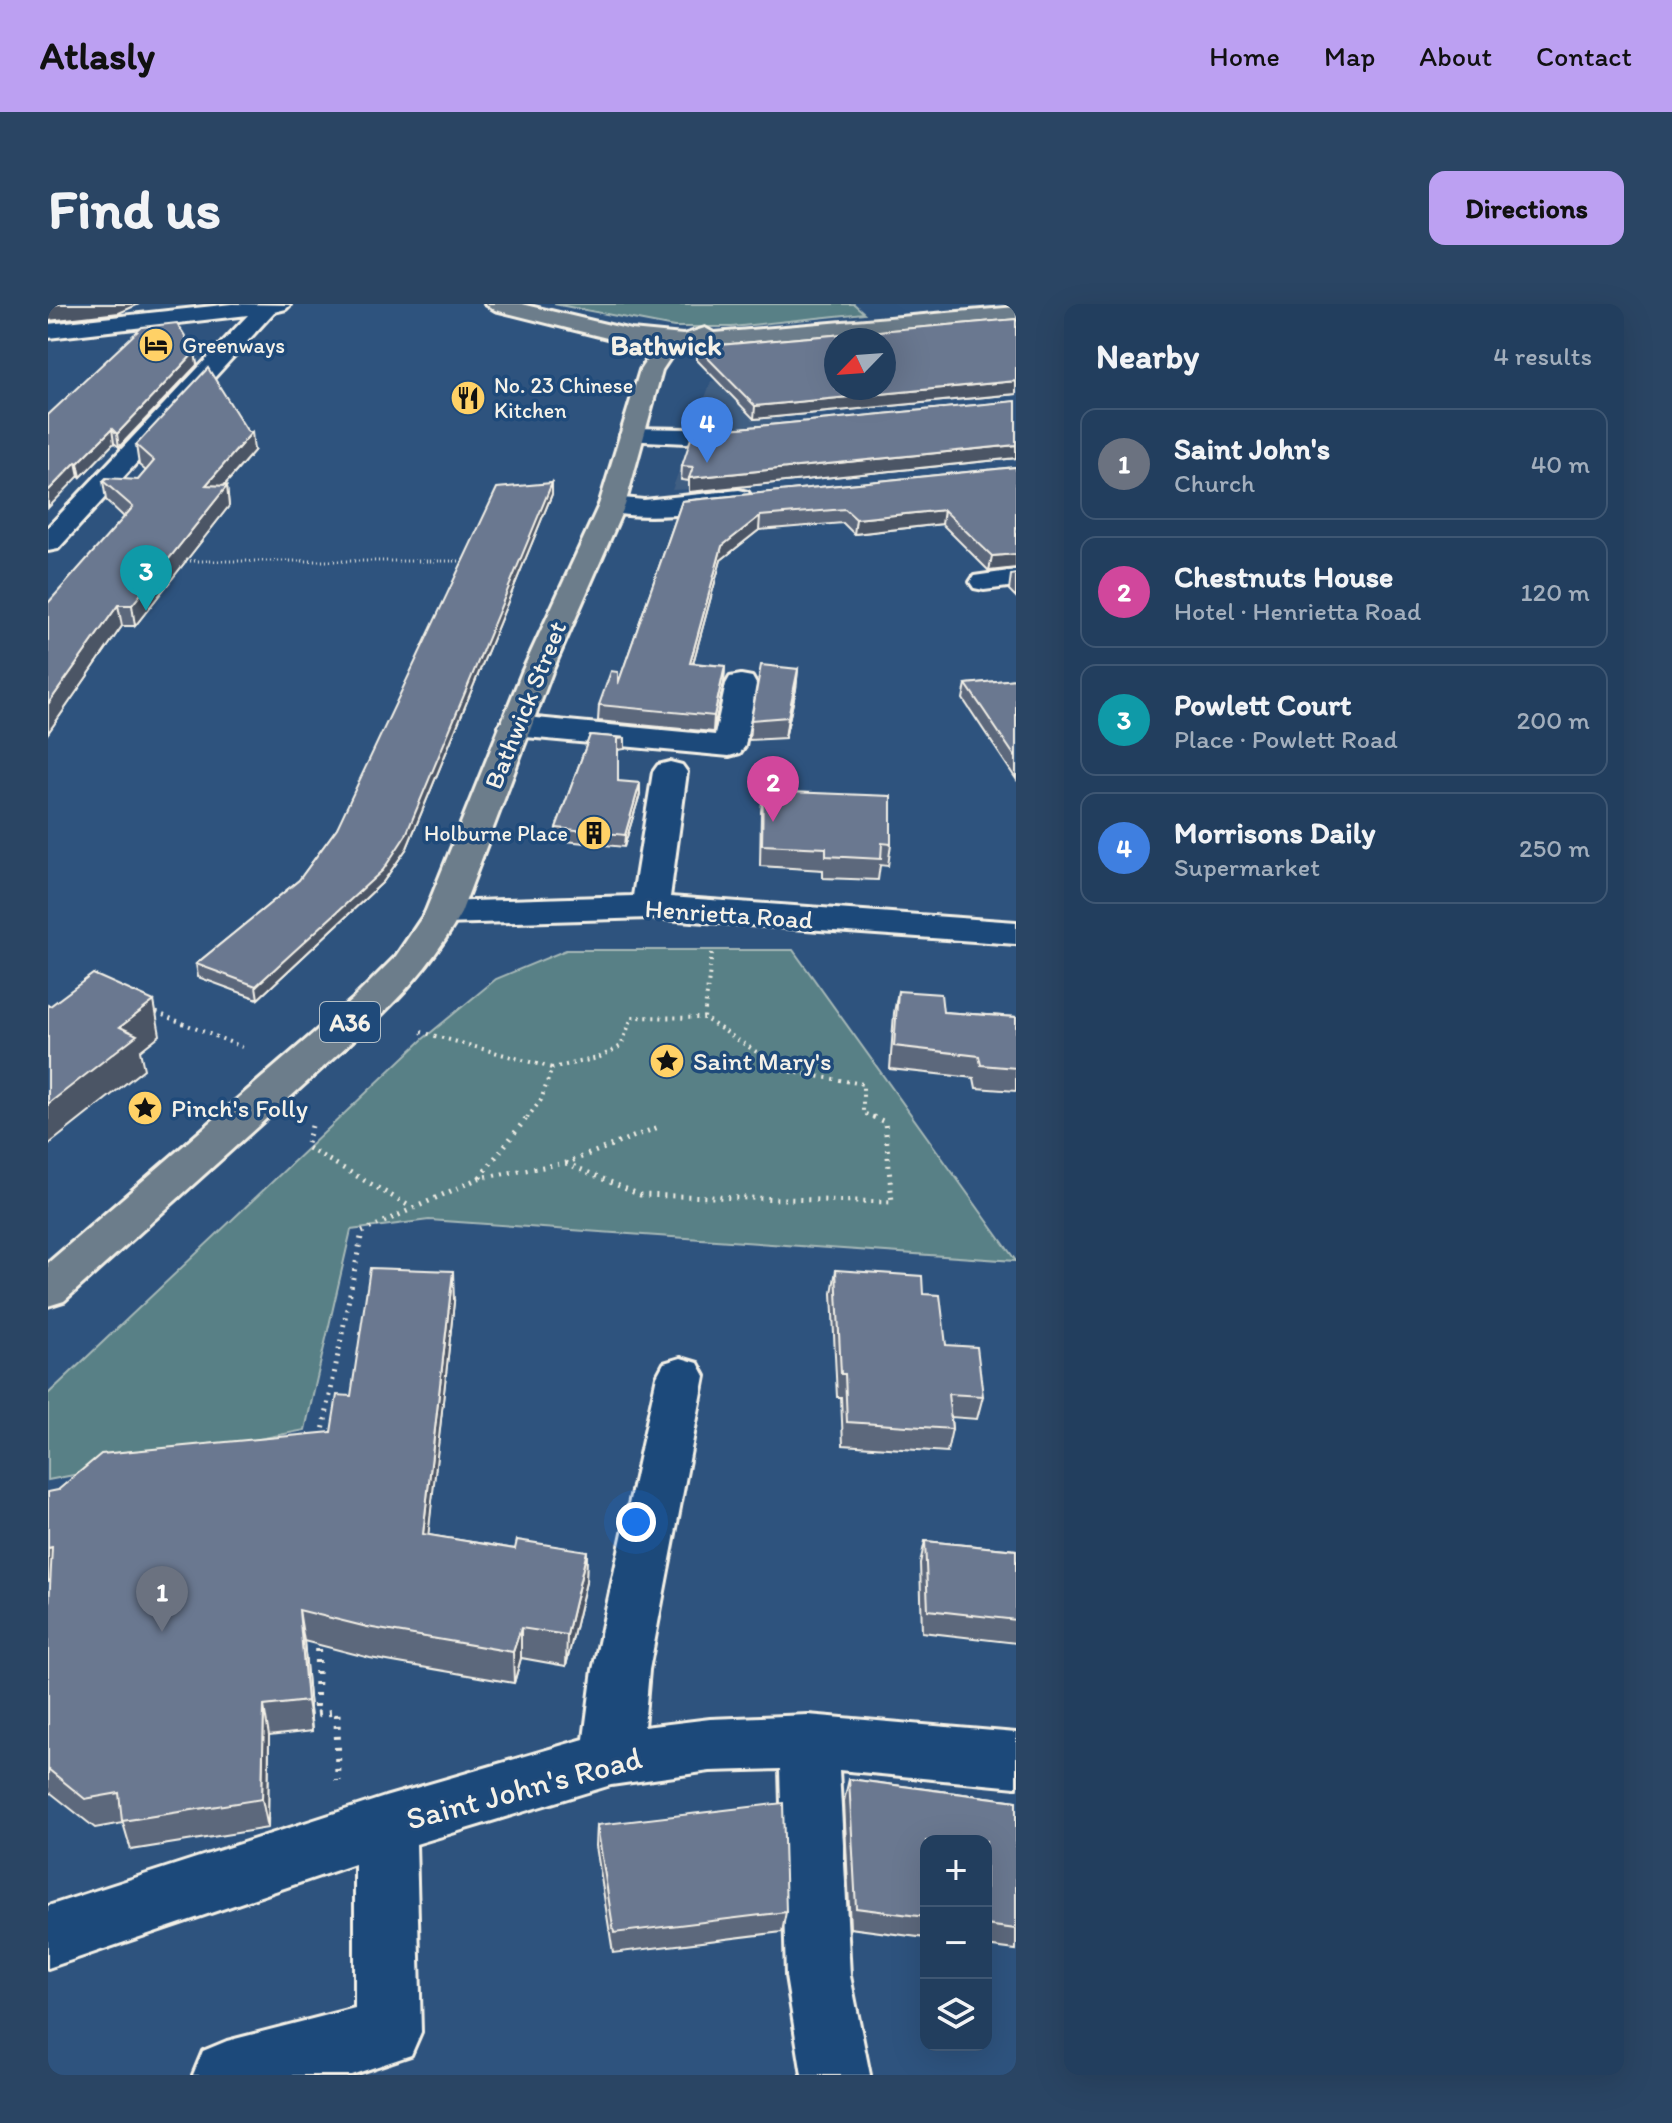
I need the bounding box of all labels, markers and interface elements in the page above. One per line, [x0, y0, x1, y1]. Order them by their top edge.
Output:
text: Atlasly [40, 33, 155, 79]
text: Home [1209, 39, 1280, 73]
text: Map [1324, 39, 1375, 73]
text: About [1419, 39, 1492, 73]
text: Contact [1536, 39, 1632, 73]
button: Directions [1429, 171, 1624, 245]
text: Find us [48, 175, 221, 242]
hotel icon: Greenways [137, 326, 175, 364]
district label: Bathwick [610, 328, 722, 362]
north arrow [824, 328, 896, 400]
place label: Greenways [182, 332, 285, 359]
text: Nearby [1096, 336, 1199, 377]
text: 4 results [1493, 340, 1592, 372]
place label: No. 23 Chinese Kitchen [494, 372, 633, 424]
restaurant icon: No. 23 Chinese Kitchen [449, 379, 487, 417]
pin: 4 [681, 397, 733, 463]
text: Saint John's [1174, 430, 1330, 467]
text: 1 [1118, 448, 1130, 480]
text: 40 m [1531, 448, 1590, 480]
text: Church [1174, 467, 1255, 499]
pin: 3 [120, 545, 172, 611]
text: Chestnuts House [1174, 558, 1393, 595]
text: 2 [1117, 576, 1131, 608]
text: 120 m [1521, 576, 1590, 608]
text: Hotel · Henrietta Road [1174, 595, 1421, 627]
street label: Bathwick Street [477, 616, 573, 794]
text: Powlett Court [1174, 686, 1351, 723]
text: 3 [1117, 704, 1131, 736]
text: 200 m [1517, 704, 1590, 736]
text: Place · Powlett Road [1174, 723, 1398, 755]
pin: 2 [747, 756, 799, 822]
building icon: Holburne Place [575, 814, 613, 852]
text: Morrisons Daily [1174, 814, 1375, 851]
place label: Holburne Place [424, 820, 568, 847]
text: 4 [1116, 832, 1132, 864]
text: 250 m [1519, 832, 1590, 864]
text: Supermarket [1174, 851, 1320, 883]
street label: Henrietta Road [644, 892, 815, 936]
road number: A36 [320, 1002, 380, 1042]
place icon: Saint Mary's [648, 1042, 686, 1080]
place label: Saint Mary's [693, 1045, 832, 1077]
place icon: Pinch's Folly [126, 1089, 164, 1127]
place label: Pinch's Folly [171, 1092, 308, 1124]
your location [616, 1502, 656, 1542]
pin: 1 [136, 1566, 188, 1632]
street label: Saint John's Road [402, 1738, 646, 1838]
map controls [920, 1835, 992, 2051]
button: + [920, 1835, 992, 1907]
button: − [920, 1907, 992, 1979]
button: layers [920, 1979, 992, 2051]

